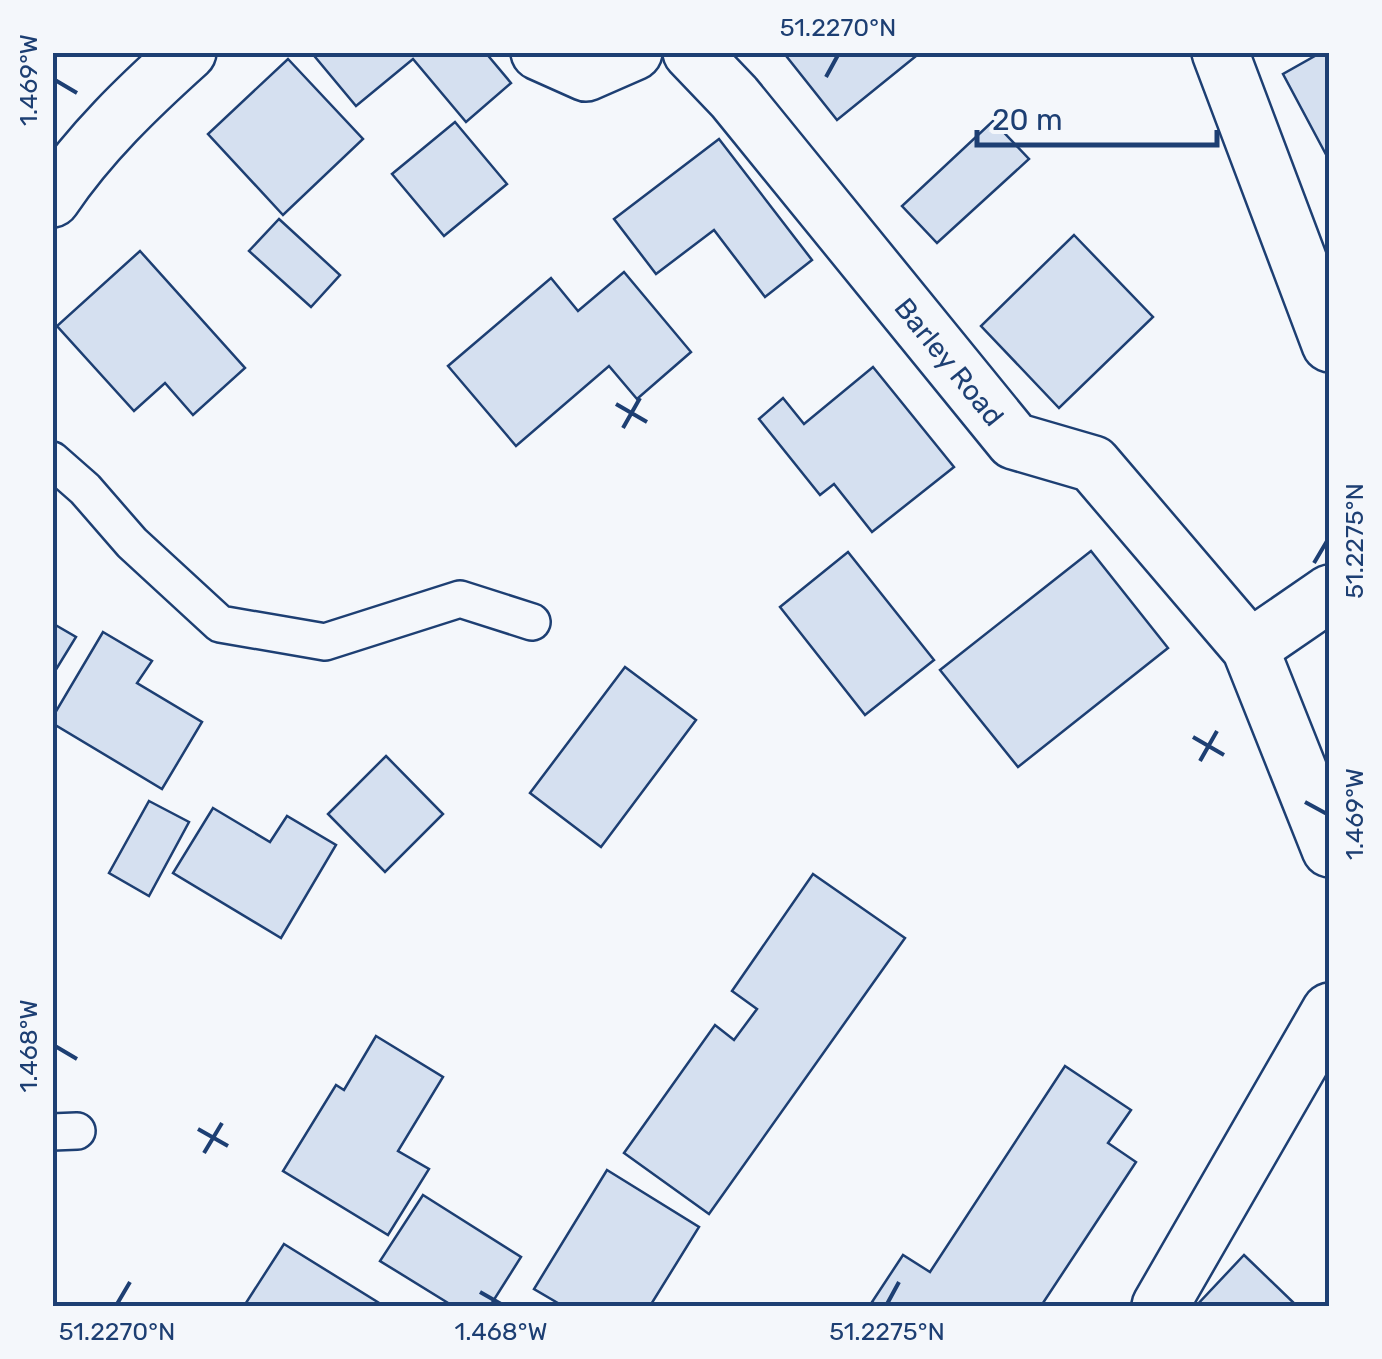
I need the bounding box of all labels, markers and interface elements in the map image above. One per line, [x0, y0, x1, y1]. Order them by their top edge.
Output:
text: 51.2270°N [780, 13, 896, 42]
text: 1.469°W [14, 34, 43, 126]
scale bar [977, 85, 1217, 147]
text: 20 m [992, 102, 1063, 138]
street label: Barley Road [888, 292, 1010, 432]
text: 51.2275°N [1340, 483, 1369, 599]
text: 1.469°W [1340, 768, 1369, 860]
text: 1.468°W [14, 1000, 43, 1092]
text: 51.2270°N [59, 1317, 175, 1346]
text: 1.468°W [455, 1317, 547, 1346]
text: 51.2275°N [829, 1317, 945, 1346]

